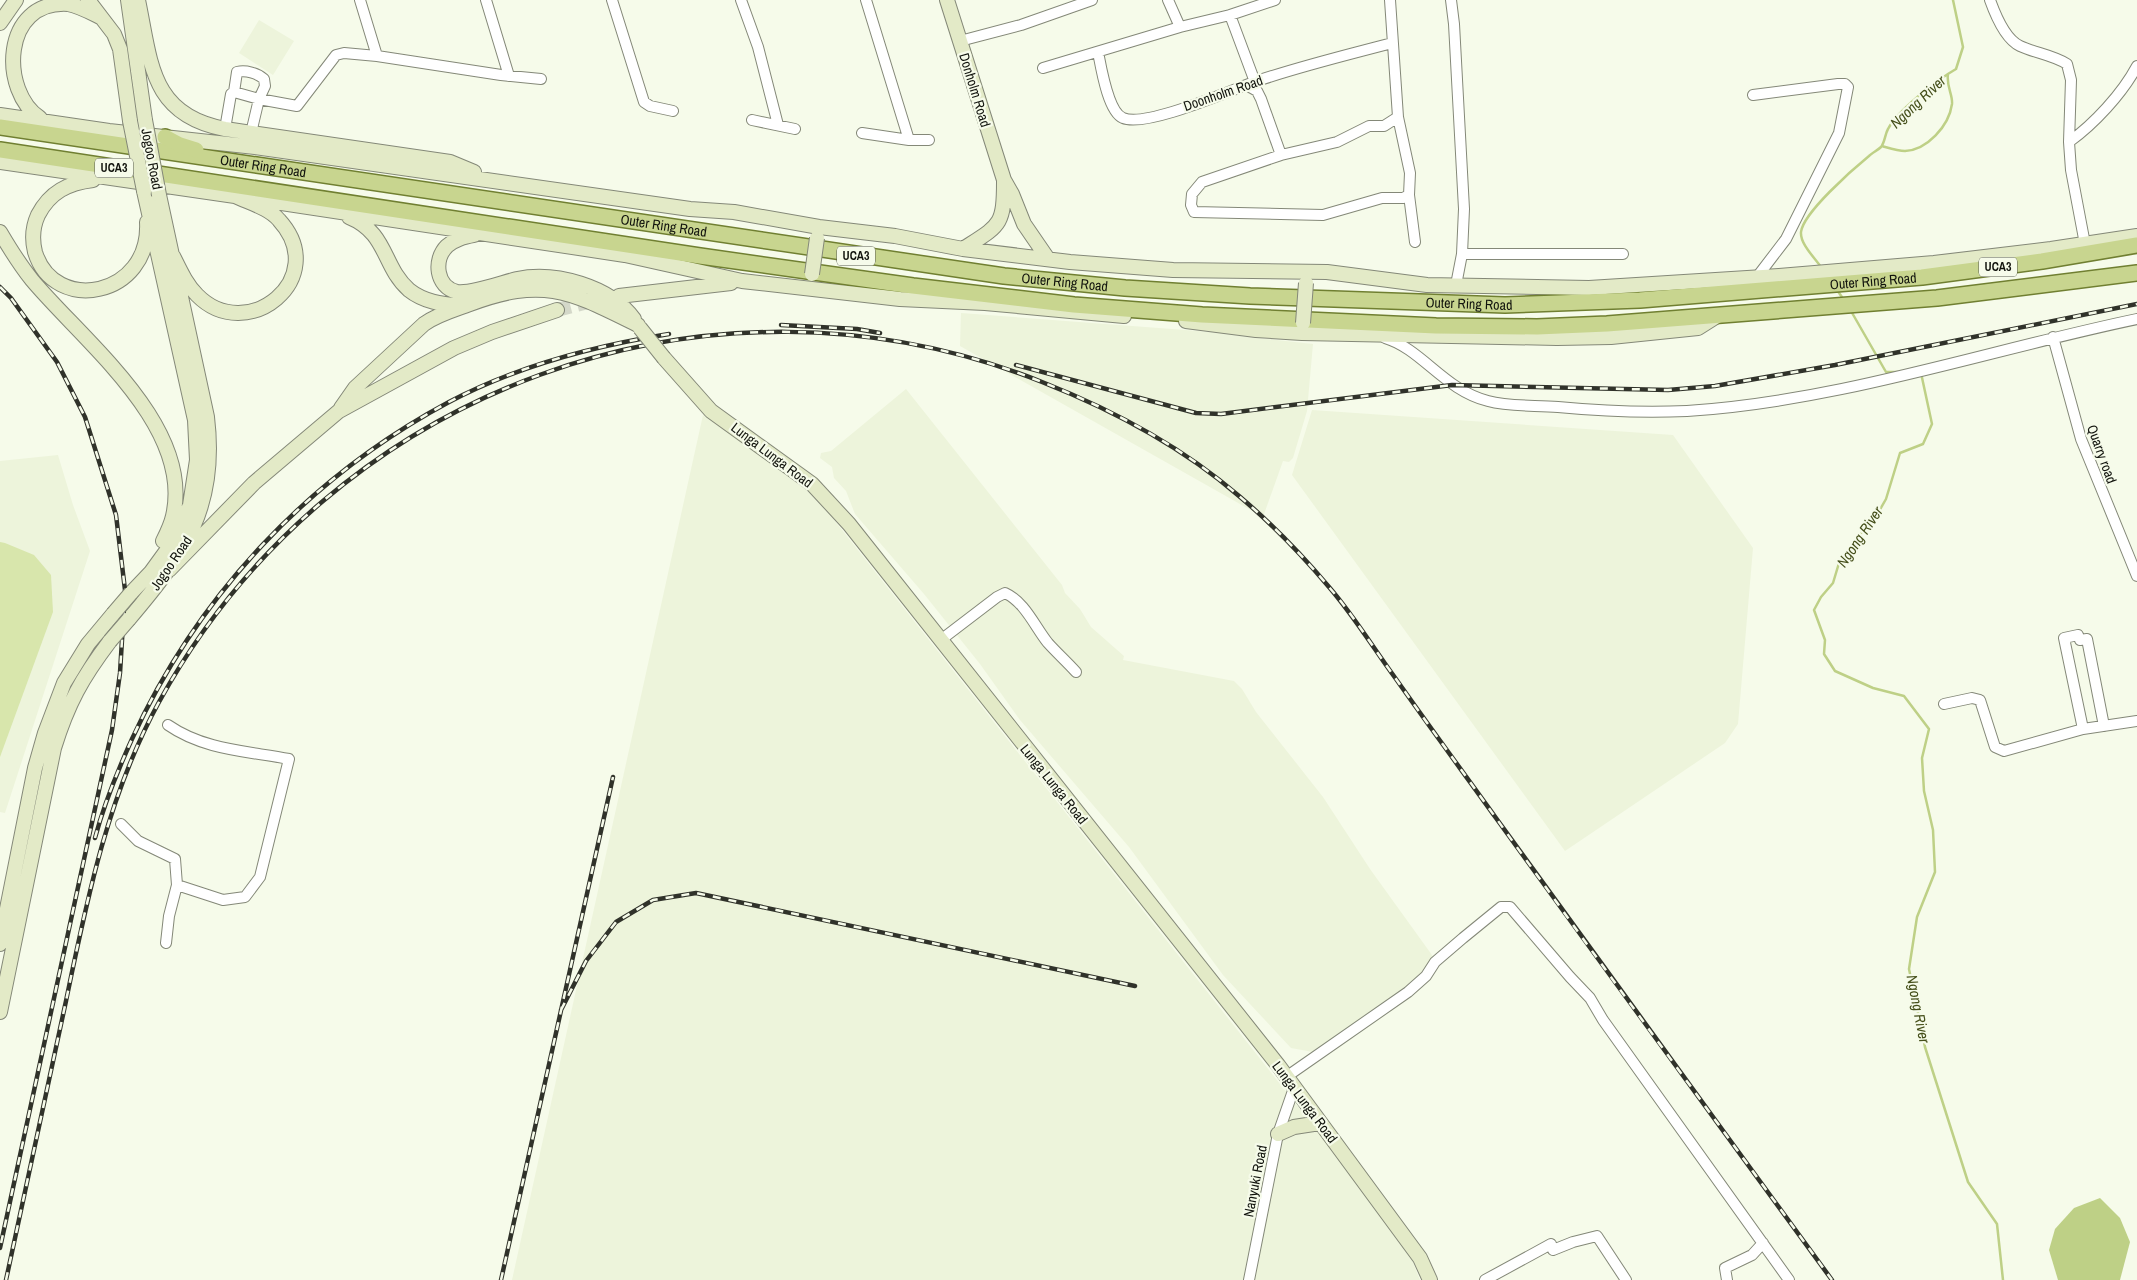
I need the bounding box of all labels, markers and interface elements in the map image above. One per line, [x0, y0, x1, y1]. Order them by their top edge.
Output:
street label: Donholm Road [955, 51, 995, 129]
water label: Ngong River [1885, 70, 1951, 133]
street label: Doonholm Road [1181, 71, 1265, 115]
street label: Jogoo Road [137, 127, 167, 191]
street label: Outer Ring Road [219, 151, 307, 181]
road number: UCA3 [95, 158, 133, 178]
street label: Outer Ring Road [619, 210, 708, 241]
road number: UCA3 [837, 247, 875, 266]
road number: UCA3 [1979, 258, 2017, 276]
street label: Outer Ring Road [1829, 268, 1917, 293]
street label: Outer Ring Road [1021, 269, 1109, 295]
street label: Outer Ring Road [1425, 293, 1513, 314]
street label: Lunga Lunga Road [728, 418, 816, 492]
street label: Quarry road [2083, 422, 2121, 486]
water label: Ngong River [1832, 501, 1888, 571]
street label: Jogoo Road [146, 532, 196, 594]
street label: Lunga Lunga Road [1016, 740, 1092, 828]
water label: Ngong River [1902, 973, 1936, 1046]
street label: Lunga Lunga Road [1268, 1058, 1342, 1146]
street label: Nanyuki Road [1239, 1144, 1271, 1218]

